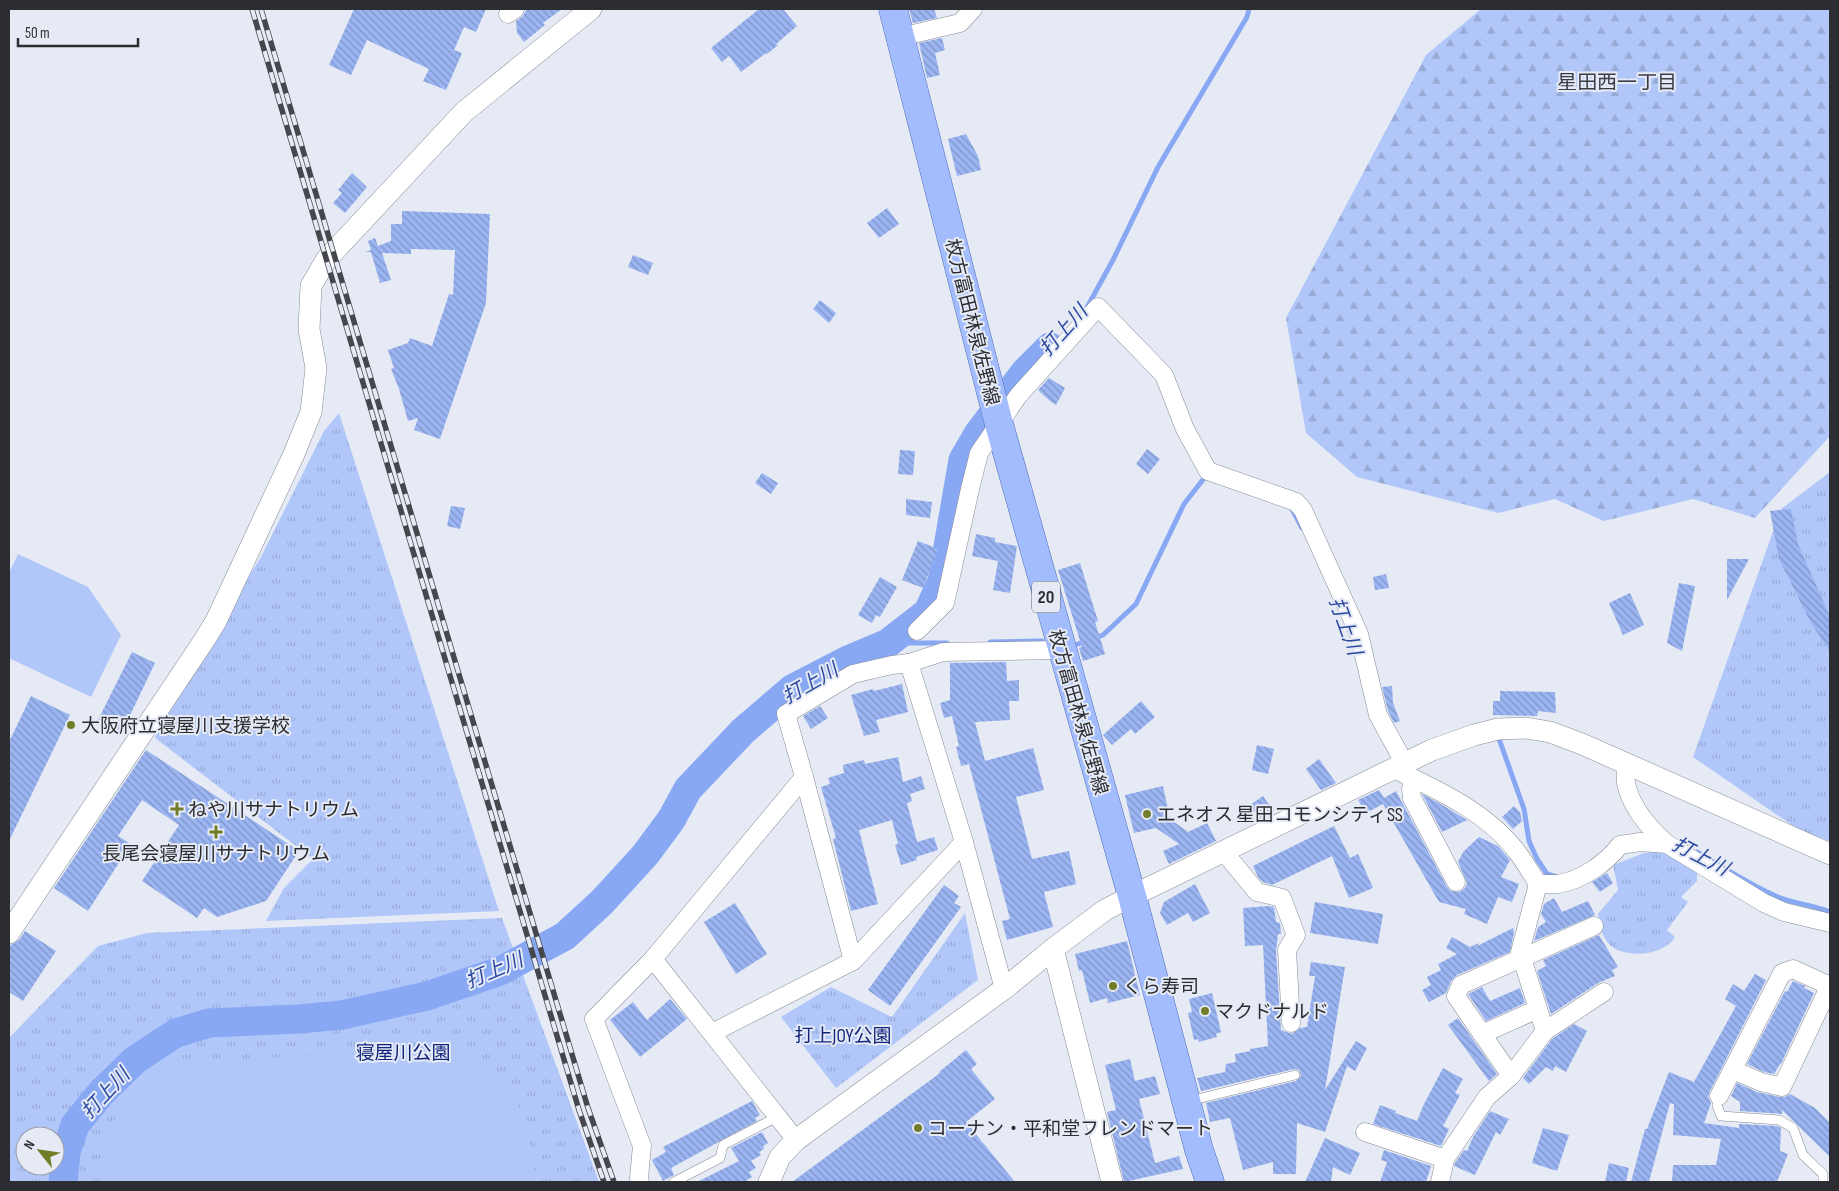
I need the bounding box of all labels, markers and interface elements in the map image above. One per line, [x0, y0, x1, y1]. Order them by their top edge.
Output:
scale bar [18, 15, 138, 47]
text: 50 m [25, 24, 50, 43]
district label: 星田西一丁目 [1557, 71, 1677, 95]
street label: 枚方富田林泉佐野線 [940, 237, 1003, 408]
water label: 打上川 [1035, 299, 1094, 361]
road number: 20 [1032, 582, 1060, 612]
water label: 打上川 [1324, 594, 1367, 661]
street label: 枚方富田林泉佐野線 [1043, 627, 1112, 798]
water label: 打上川 [779, 657, 844, 709]
place label: 大阪府立寝屋川支援学校 [81, 715, 290, 738]
marker: 大阪府立寝屋川支援学校 [65, 719, 77, 731]
place label: ねや川サナトリウム [188, 799, 359, 822]
marker: ねや川サナトリウム [170, 802, 184, 816]
place label: エネオス 星田コモンシティSS [1157, 804, 1403, 827]
marker: エネオス 星田コモンシティSS [1141, 808, 1153, 820]
marker: 長尾会寝屋川サナトリウム [209, 825, 223, 839]
water label: 打上川 [1668, 833, 1735, 882]
place label: 長尾会寝屋川サナトリウム [102, 843, 330, 866]
water label: 打上川 [462, 947, 529, 994]
place label: くら寿司 [1123, 976, 1199, 999]
marker: くら寿司 [1107, 980, 1119, 992]
place label: マクドナルド [1215, 1001, 1329, 1024]
marker: マクドナルド [1199, 1005, 1211, 1017]
park label: 打上JOY公園 [795, 1025, 891, 1048]
park label: 寝屋川公園 [355, 1042, 451, 1065]
water label: 打上川 [76, 1062, 136, 1124]
place label: コーナン・平和堂フレンドマート [928, 1118, 1213, 1141]
marker: コーナン・平和堂フレンドマート [912, 1122, 924, 1134]
north arrow [15, 1126, 65, 1176]
text: N [20, 1137, 38, 1152]

